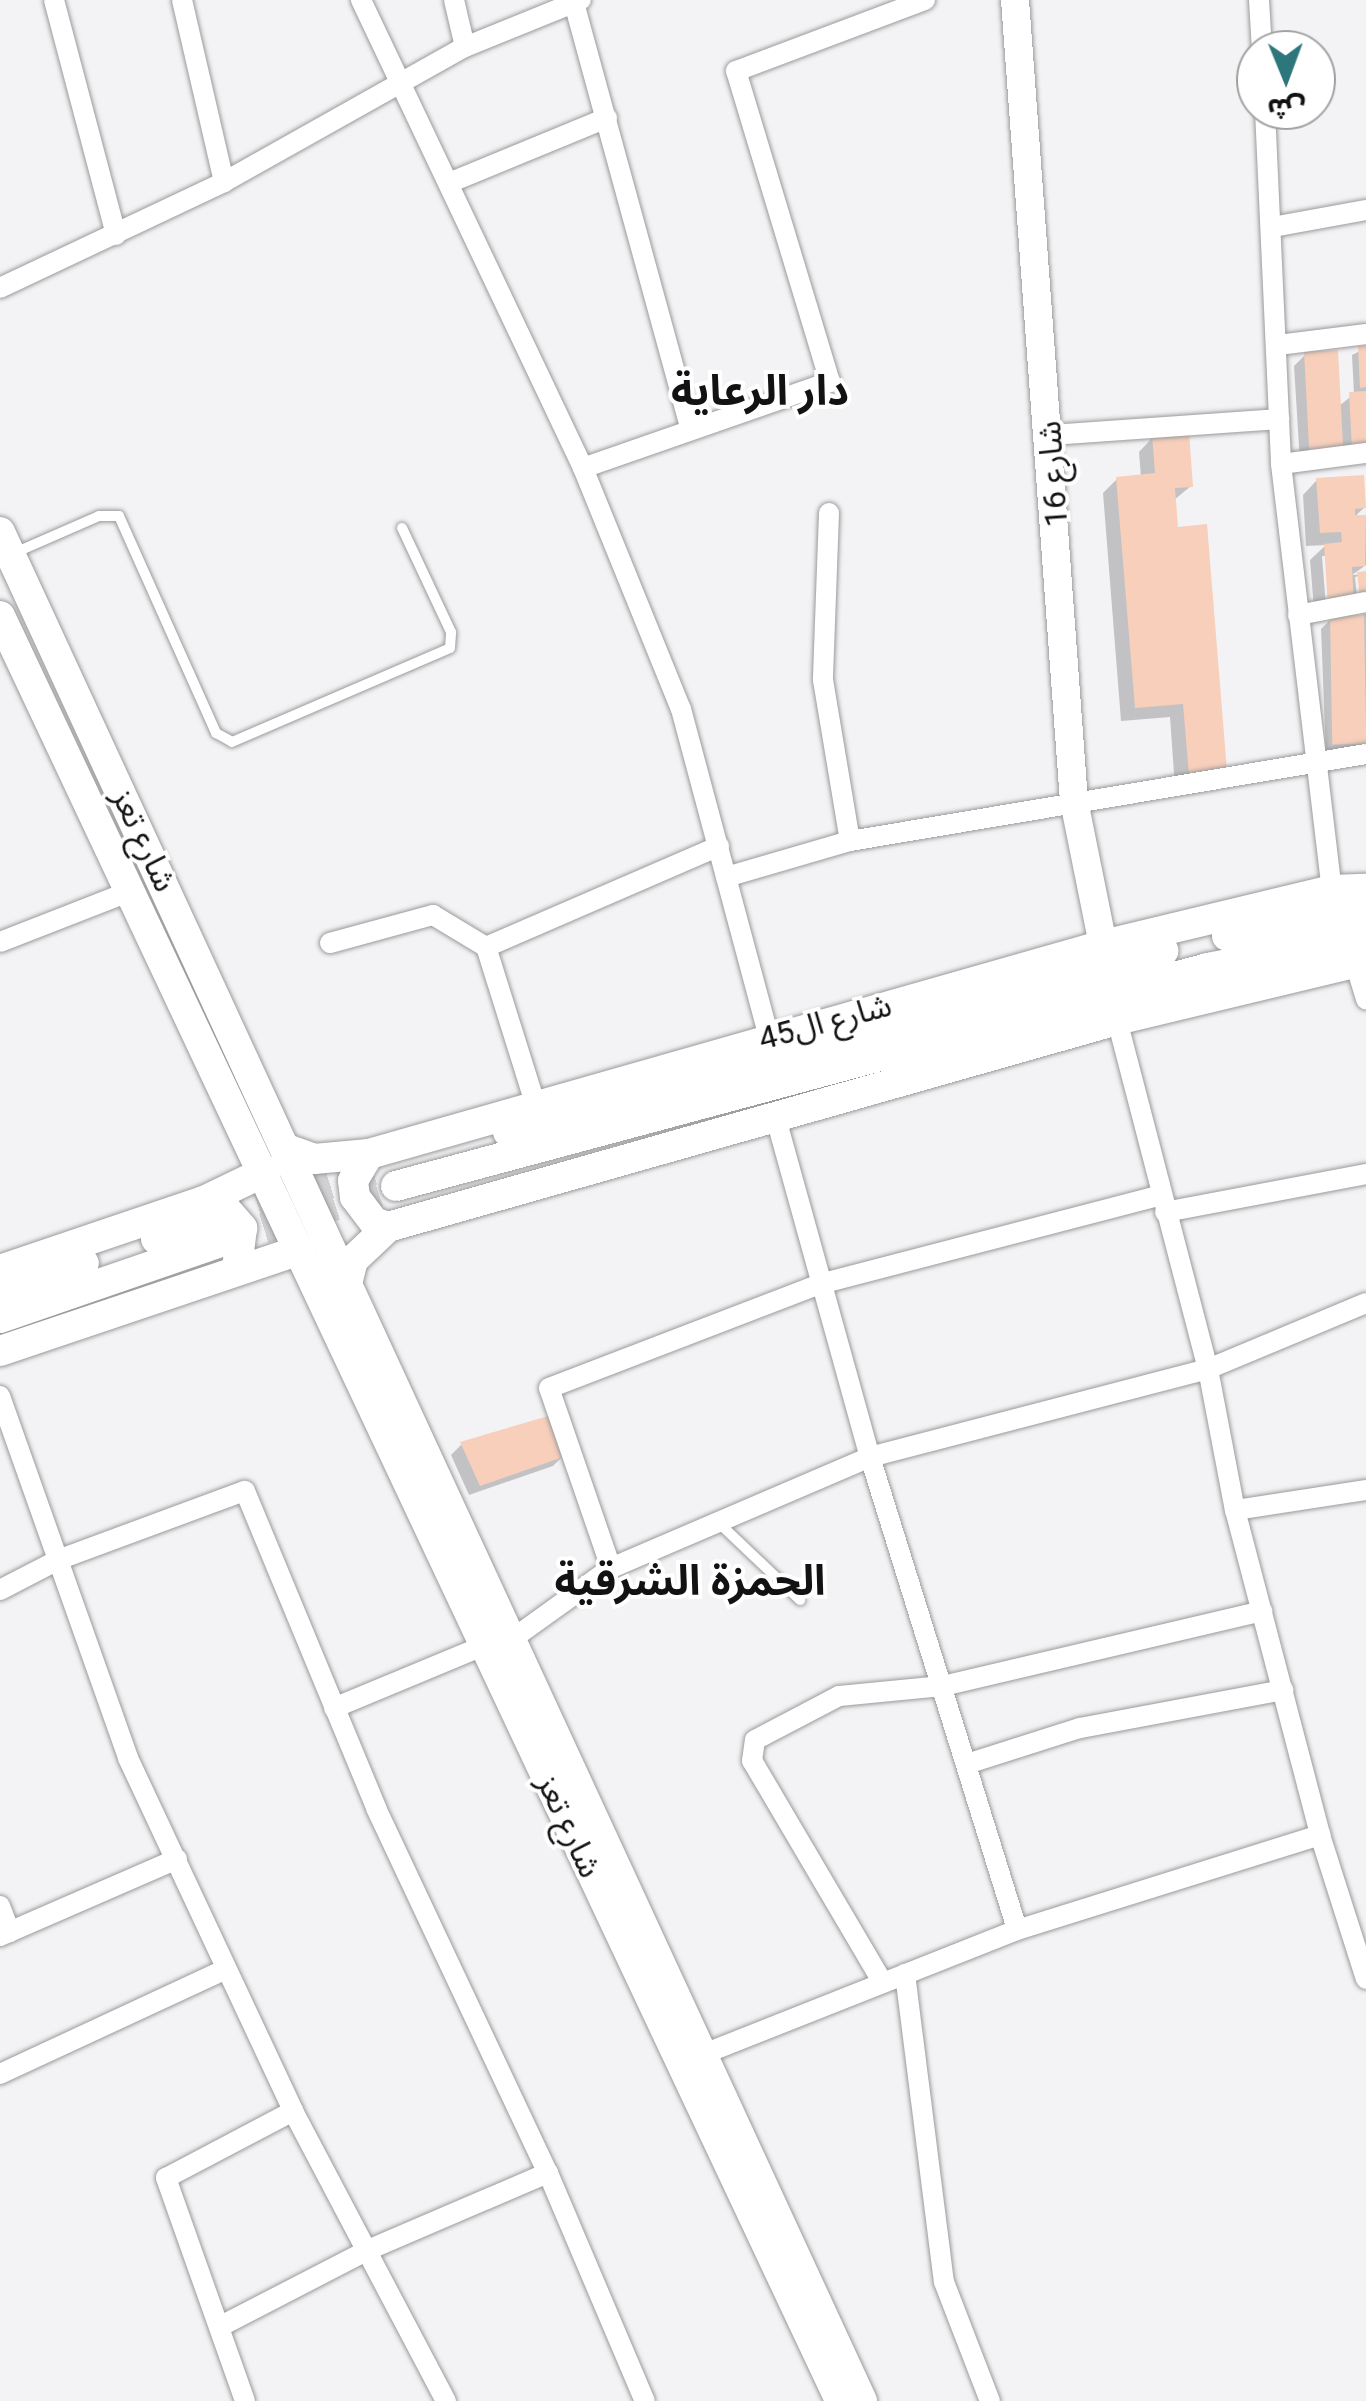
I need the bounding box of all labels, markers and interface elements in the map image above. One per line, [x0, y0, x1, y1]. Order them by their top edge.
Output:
north arrow [1236, 30, 1336, 130]
text: ش [1267, 92, 1306, 125]
district label: دار الرعاية [671, 366, 849, 416]
street label: شارع 16 [1030, 420, 1076, 528]
street label: شارع تعز [104, 782, 184, 898]
street label: شارع ال45 [754, 986, 896, 1058]
district label: الحمزة الشرقية [554, 1556, 826, 1606]
street label: شارع تعز [529, 1768, 609, 1884]

